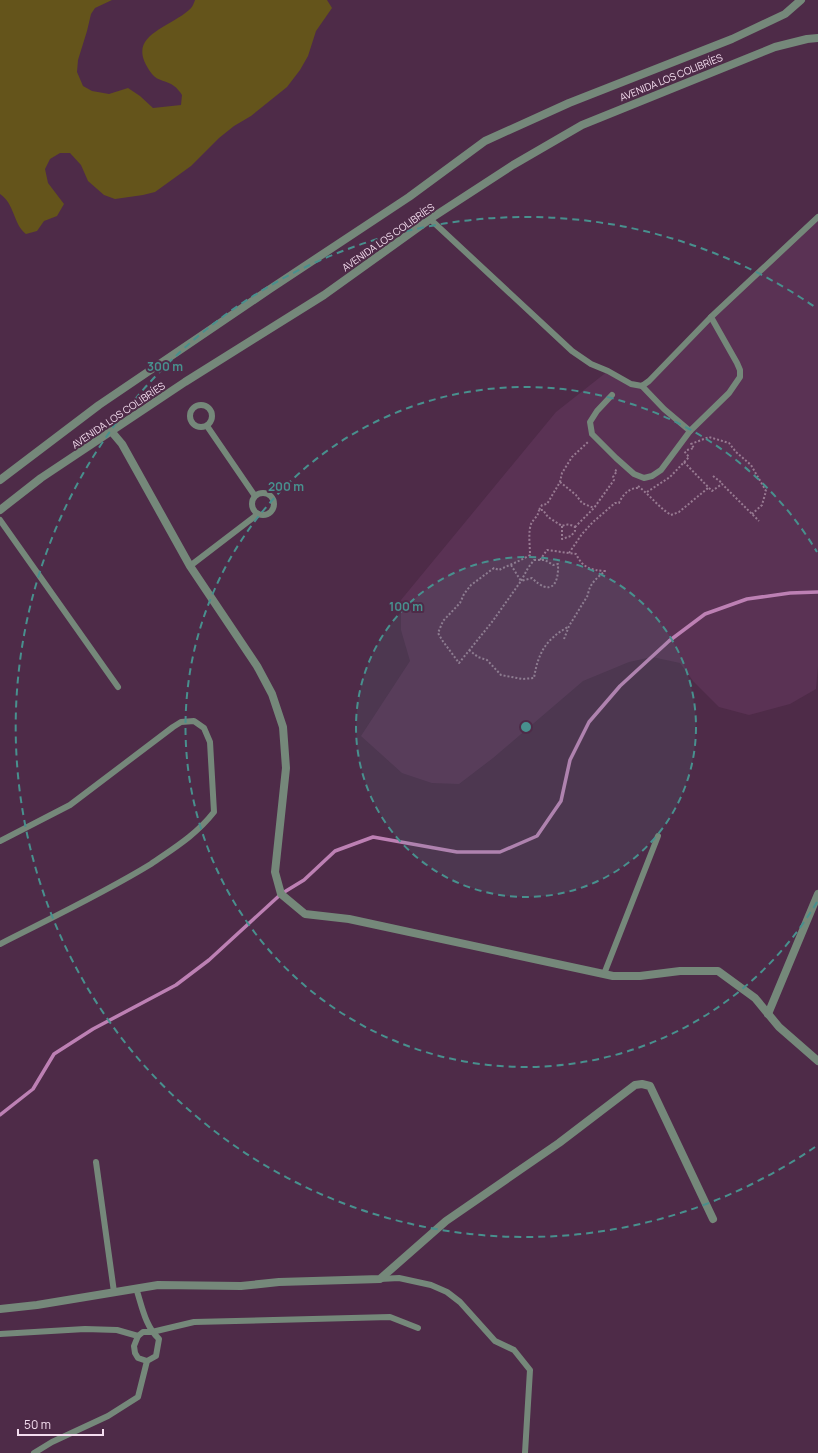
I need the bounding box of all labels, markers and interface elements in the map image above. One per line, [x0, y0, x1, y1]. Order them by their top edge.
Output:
street label: AVENIDA LOS COLIBRÍES [617, 50, 725, 104]
street label: AVENIDA LOS COLIBRÍES [339, 200, 437, 274]
text: 300 m [147, 358, 183, 375]
street label: AVENIDA LOS COLIBRÍES [69, 378, 167, 452]
text: 200 m [268, 478, 304, 495]
text: 100 m [389, 598, 423, 615]
centre of rings [519, 720, 533, 734]
scale bar [18, 1411, 103, 1437]
text: 50 m [24, 1416, 51, 1433]

